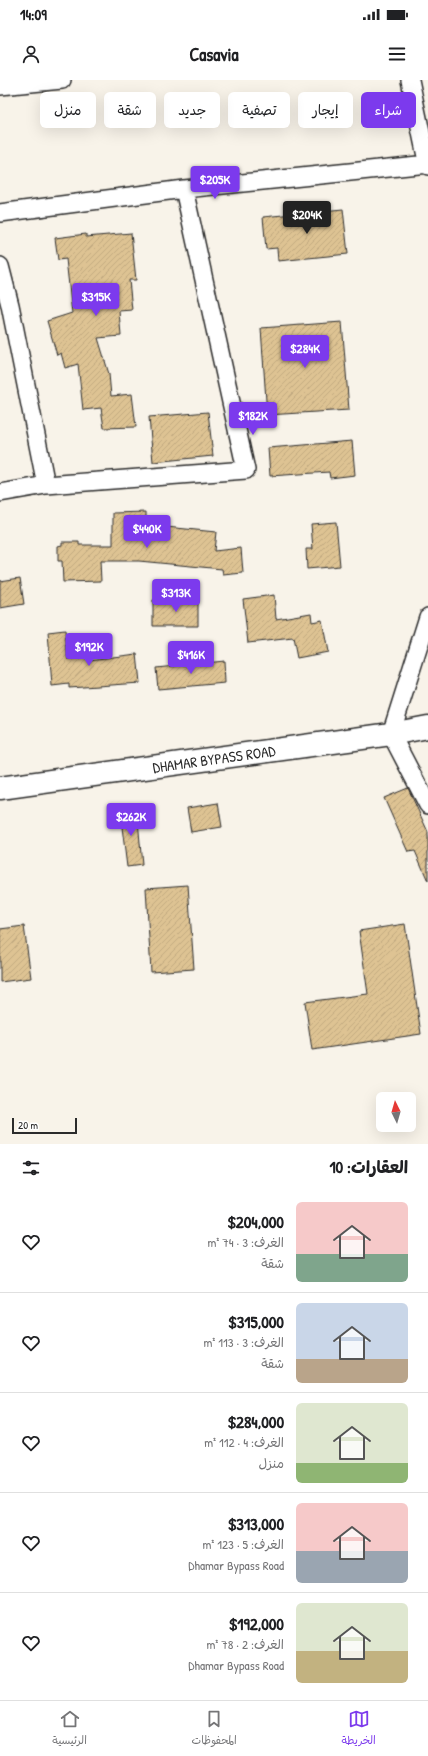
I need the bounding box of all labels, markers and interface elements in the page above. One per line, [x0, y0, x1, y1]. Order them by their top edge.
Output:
text: 14:09 [20, 4, 47, 25]
text: Casavia [189, 42, 239, 67]
icon: person [20, 43, 42, 65]
icon: menu [386, 43, 408, 65]
chip: منزل [40, 92, 96, 128]
chip: شقة [104, 92, 156, 128]
chip: جديد [164, 92, 220, 128]
chip: تصفية [228, 92, 290, 128]
chip: إيجار [298, 92, 353, 128]
chip: شراء [361, 92, 416, 128]
pin: $205K [187, 166, 243, 200]
text: $205K [200, 170, 230, 188]
pin: $204K [279, 201, 335, 235]
text: $204K [292, 205, 322, 223]
pin: $315K [68, 283, 124, 317]
text: $315K [81, 287, 111, 305]
pin: $284K [277, 335, 333, 369]
text: $284K [290, 339, 320, 357]
pin: $182K [225, 402, 281, 436]
text: $182K [238, 406, 268, 424]
pin: $440K [119, 515, 175, 549]
text: $440K [133, 519, 161, 537]
pin: $313K [148, 579, 204, 613]
text: $313K [161, 583, 191, 601]
pin: $192K [61, 633, 117, 667]
text: $192K [75, 637, 103, 655]
pin: $416K [163, 641, 219, 675]
text: $416K [177, 645, 205, 663]
street label: DHAMAR BYPASS ROAD [151, 740, 278, 778]
pin: $262K [103, 803, 159, 837]
text: $262K [116, 807, 146, 825]
north arrow [376, 1092, 416, 1132]
map controls [376, 1092, 416, 1132]
scale bar [12, 1116, 77, 1135]
text: 20 m [18, 1118, 38, 1132]
text: العقارات: 10 [329, 1155, 408, 1178]
icon: filters [20, 1157, 42, 1179]
text: $204,000 [227, 1210, 284, 1233]
icon: home [328, 1218, 376, 1266]
icon: heart [20, 1231, 42, 1253]
text: الغرف: 3 · 74 m² [207, 1233, 284, 1251]
text: شقة [261, 1254, 284, 1272]
text: $315,000 [228, 1310, 284, 1333]
icon: home [328, 1319, 376, 1367]
icon: heart [20, 1332, 42, 1354]
text: الغرف: 3 · 113 m² [203, 1333, 284, 1351]
text: شقة [261, 1354, 284, 1372]
text: $284,000 [227, 1410, 284, 1433]
icon: home [328, 1419, 376, 1467]
icon: heart [20, 1432, 42, 1454]
text: الغرف: 4 · 112 m² [204, 1433, 284, 1451]
text: منزل [258, 1454, 284, 1472]
text: $313,000 [228, 1512, 284, 1535]
icon: home [328, 1519, 376, 1567]
icon: heart [20, 1532, 42, 1554]
text: الغرف: 5 · 123 m² [202, 1535, 284, 1553]
text: Dhamar Bypass Road [188, 1556, 284, 1574]
text: $192,000 [229, 1612, 284, 1635]
icon: home [328, 1619, 376, 1667]
icon: heart [20, 1632, 42, 1654]
text: الغرف: 2 · 78 m² [206, 1635, 284, 1653]
text: Dhamar Bypass Road [188, 1656, 284, 1674]
tab: الرئيسية [52, 1708, 87, 1750]
tab: المحفوظات [191, 1708, 237, 1750]
tab: الخريطة [341, 1708, 376, 1750]

